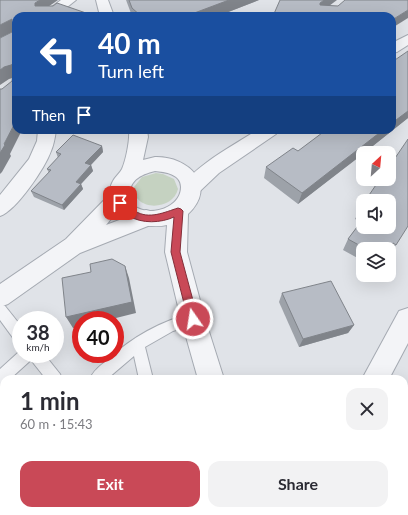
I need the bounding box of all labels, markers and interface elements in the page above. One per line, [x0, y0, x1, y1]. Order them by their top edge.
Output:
text: 40 m [98, 26, 161, 60]
icon: left [32, 28, 84, 80]
text: Turn left [98, 60, 164, 82]
icon: arrive [73, 104, 95, 126]
text: Then [32, 106, 65, 124]
north arrow [356, 146, 396, 186]
map controls [356, 146, 396, 282]
pin [103, 186, 137, 220]
icon: arrive [109, 192, 131, 214]
button: sound [356, 194, 396, 234]
button: layers [356, 242, 396, 282]
position arrow [172, 298, 214, 340]
speed limit sign: 40 [72, 311, 124, 363]
text: 38 [26, 320, 50, 344]
text: km/h [26, 341, 50, 353]
text: 1 min [20, 386, 80, 415]
button: close [346, 388, 388, 430]
text: 60 m · 15:43 [20, 416, 93, 432]
button: Exit [20, 461, 200, 507]
button: Share [208, 461, 388, 507]

